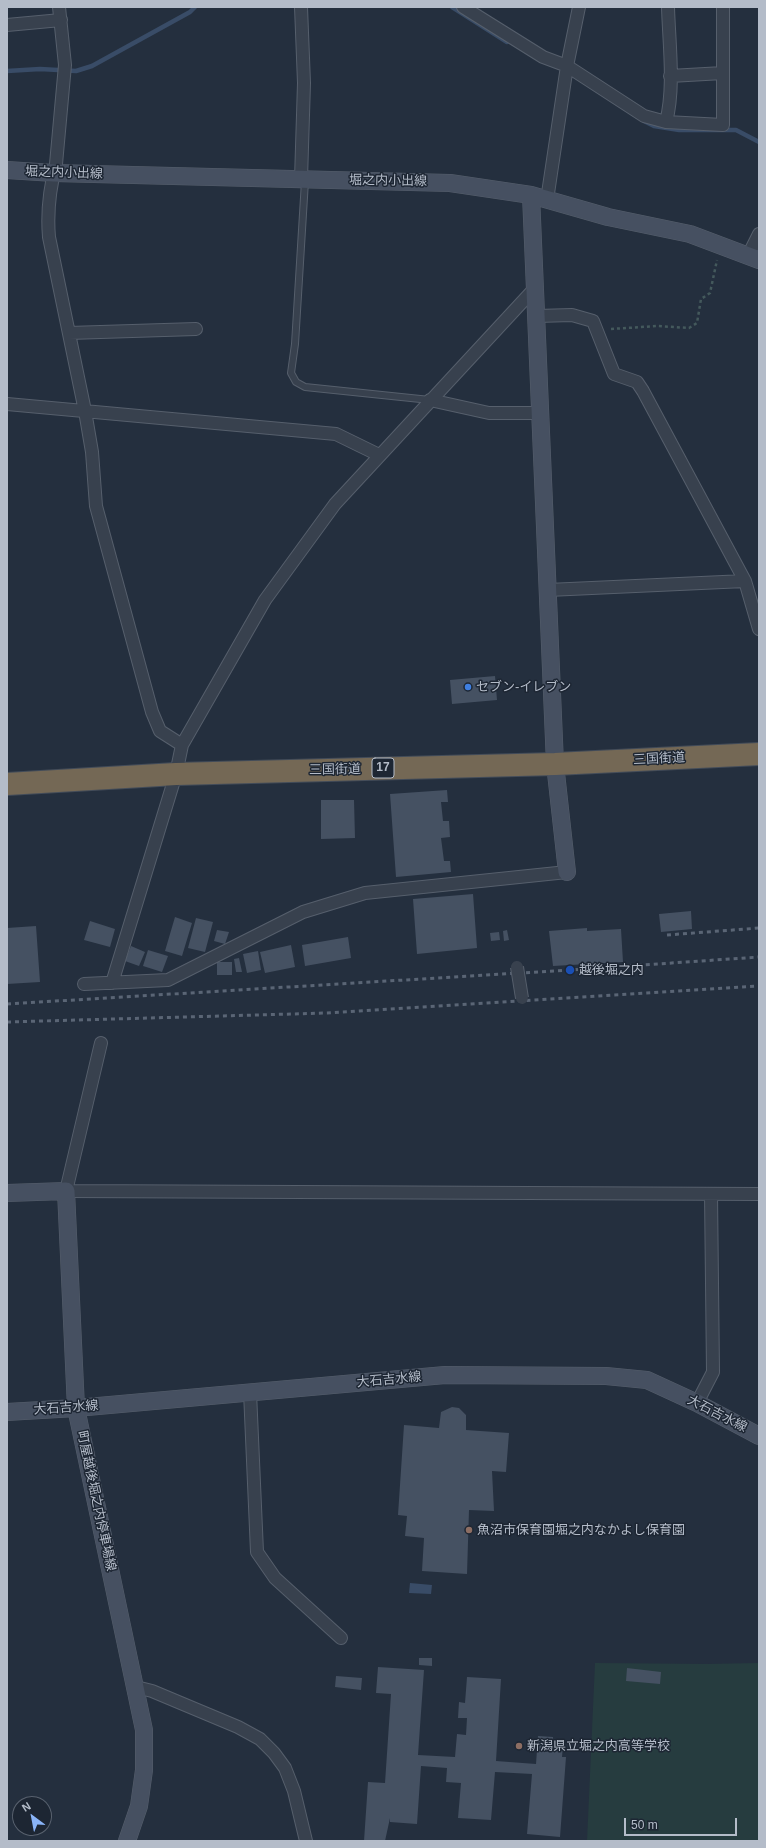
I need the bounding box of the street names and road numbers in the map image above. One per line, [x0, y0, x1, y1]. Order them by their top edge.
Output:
street label: 堀之内小出線 [25, 164, 103, 182]
street label: 堀之内小出線 [349, 173, 427, 189]
street label: 三国街道 [633, 750, 685, 768]
road number: 17 [372, 758, 394, 778]
street label: 三国街道 [309, 762, 361, 778]
street label: 大石吉水線 [356, 1369, 422, 1391]
street label: 大石吉水線 [685, 1392, 749, 1436]
street label: 大石吉水線 [33, 1398, 99, 1418]
street label: 町屋越後堀之内停車場線 [74, 1429, 118, 1573]

